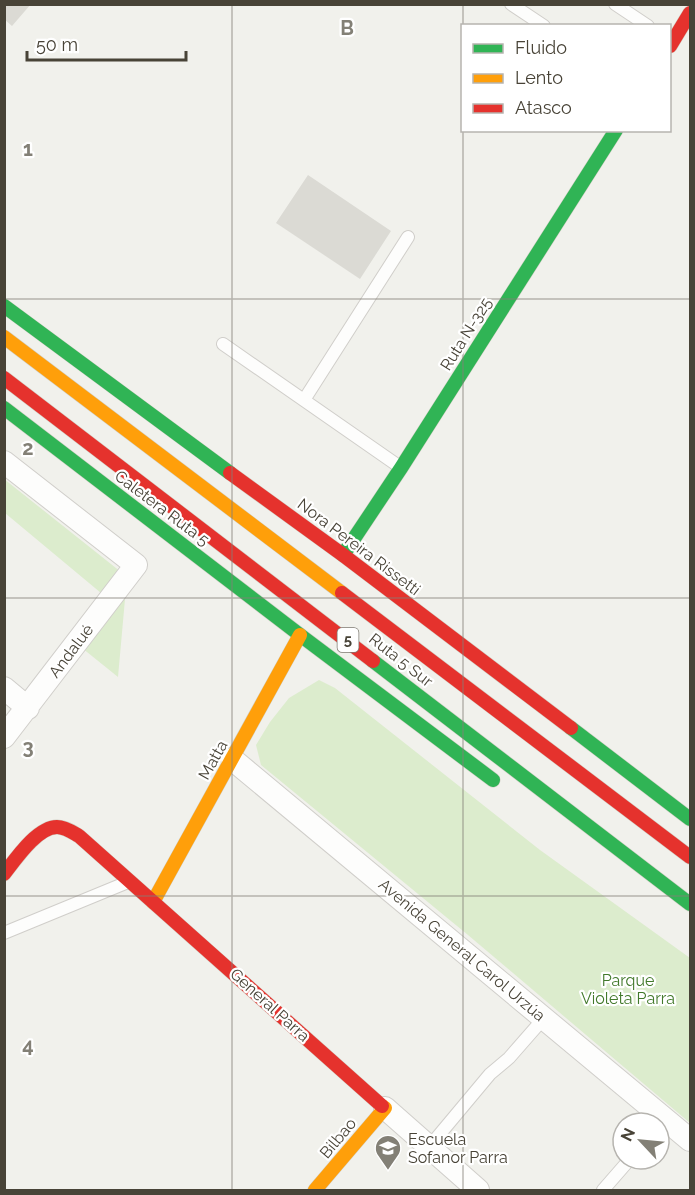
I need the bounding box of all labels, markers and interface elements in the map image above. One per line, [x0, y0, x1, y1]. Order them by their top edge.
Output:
text: B [340, 16, 354, 40]
scale bar [27, 24, 186, 62]
legend [461, 24, 671, 132]
text: 50 m [36, 34, 78, 55]
text: Fluido [515, 37, 567, 58]
text: Lento [515, 67, 563, 88]
text: Atasco [515, 97, 572, 118]
text: 1 [23, 137, 33, 161]
street label: Ruta N-325 [436, 294, 496, 374]
text: 2 [22, 436, 34, 460]
street label: Caletera Ruta 5 [111, 466, 213, 550]
street label: Nora Pereira Rissetti [294, 495, 424, 599]
street label: Andalué [45, 620, 97, 682]
road number: 5 [338, 628, 358, 652]
street label: Ruta 5 Sur [365, 629, 437, 691]
text: 3 [22, 735, 34, 759]
street label: Matta [194, 737, 232, 783]
street label: Avenida General Carol Urzúa [375, 875, 549, 1025]
street label: General Parra [226, 964, 314, 1046]
park label: Parque Violeta Parra [581, 971, 675, 1008]
text: 4 [22, 1033, 34, 1057]
north arrow [611, 1111, 671, 1171]
street label: Bilbao [316, 1114, 360, 1162]
text: N [617, 1125, 639, 1144]
place label: Escuela Sofanor Parra [408, 1130, 508, 1167]
school or university icon: Escuela Sofanor Parra [373, 1133, 403, 1171]

